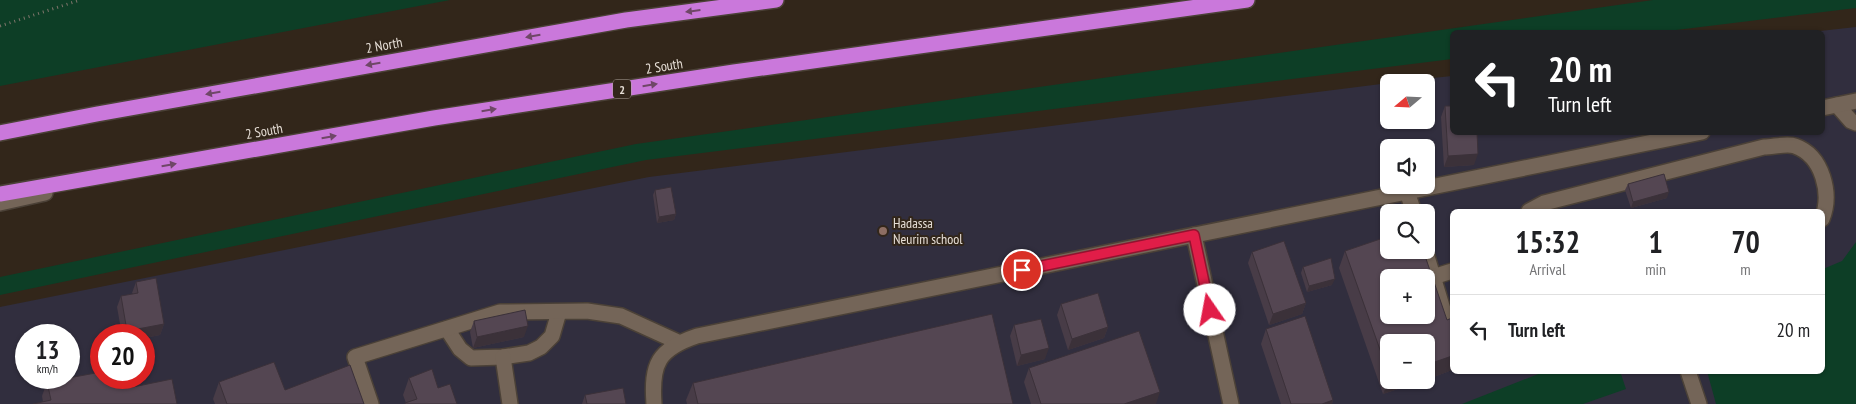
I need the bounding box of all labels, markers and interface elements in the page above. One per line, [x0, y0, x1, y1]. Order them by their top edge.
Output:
one-way arrow [685, 7, 701, 15]
one-way arrow [525, 32, 541, 40]
street label: 2 North [364, 33, 404, 57]
text: 20 m [1548, 46, 1612, 92]
icon: left [1465, 50, 1530, 115]
street label: 2 South [644, 54, 684, 78]
one-way arrow [365, 60, 380, 68]
north arrow [1380, 74, 1435, 129]
map controls [1380, 74, 1435, 389]
road number: 2 [613, 80, 631, 98]
one-way arrow [642, 81, 658, 89]
one-way arrow [205, 89, 221, 97]
text: Turn left [1548, 90, 1612, 118]
one-way arrow [481, 105, 497, 113]
street label: 2 South [244, 119, 284, 143]
one-way arrow [321, 132, 337, 140]
button: sound [1380, 139, 1435, 194]
one-way arrow [161, 160, 177, 168]
button: search [1380, 204, 1435, 259]
place label: Hadassa Neurim school [893, 214, 963, 248]
text: 15:32 [1515, 222, 1580, 261]
text: 1 [1648, 222, 1663, 261]
text: 70 [1731, 222, 1760, 261]
marker: Hadassa Neurim school [877, 225, 889, 237]
pin [1001, 249, 1043, 291]
icon: arrive [1008, 256, 1036, 284]
text: Arrival [1529, 259, 1566, 279]
text: min [1645, 259, 1666, 279]
text: m [1740, 259, 1751, 279]
button: + [1380, 269, 1435, 324]
position arrow [1183, 283, 1235, 335]
icon: left [1465, 316, 1493, 344]
text: Turn left [1508, 318, 1565, 342]
text: 20 m [1777, 318, 1810, 342]
speed limit sign: 20 [90, 324, 155, 389]
text: 13 [36, 334, 59, 366]
button: − [1380, 334, 1435, 389]
text: km/h [37, 361, 58, 376]

